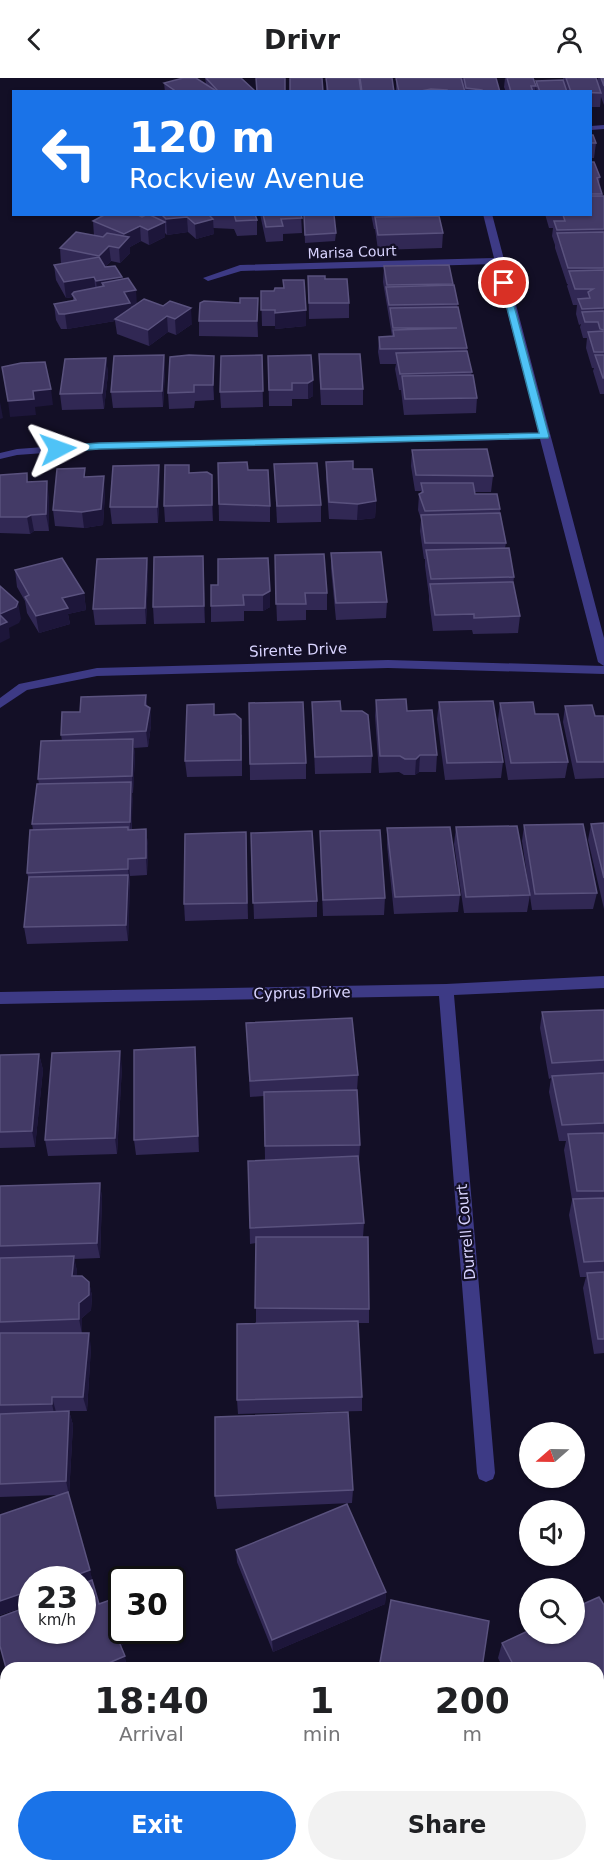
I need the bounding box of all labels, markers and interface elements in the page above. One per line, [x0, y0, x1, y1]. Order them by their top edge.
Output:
icon: back [18, 23, 51, 56]
icon: person [553, 23, 586, 56]
text: Drivr [264, 24, 340, 55]
text: 120 m [129, 113, 275, 162]
icon: left [30, 114, 108, 192]
text: Rockview Avenue [129, 163, 365, 194]
street label: Marisa Court [307, 242, 397, 262]
pin [478, 257, 529, 308]
icon: arrive [487, 266, 520, 299]
position arrow [26, 417, 90, 481]
street label: Sirente Drive [249, 639, 347, 661]
street label: Cyprus Drive [253, 983, 351, 1003]
street label: Durrell Court [453, 1183, 479, 1281]
north arrow [519, 1422, 585, 1488]
map controls [519, 1422, 585, 1644]
button: sound [519, 1500, 585, 1566]
speed limit sign: 30 [108, 1566, 186, 1644]
button: search [519, 1578, 585, 1644]
text: 23 [36, 1580, 78, 1615]
text: km/h [38, 1611, 76, 1629]
text: 18:40 [94, 1680, 209, 1721]
text: 1 [309, 1680, 334, 1721]
text: 200 [435, 1680, 510, 1721]
text: Arrival [119, 1722, 184, 1746]
text: min [303, 1722, 341, 1746]
text: m [463, 1722, 482, 1746]
button: Exit [18, 1791, 296, 1860]
button: Share [308, 1791, 586, 1860]

